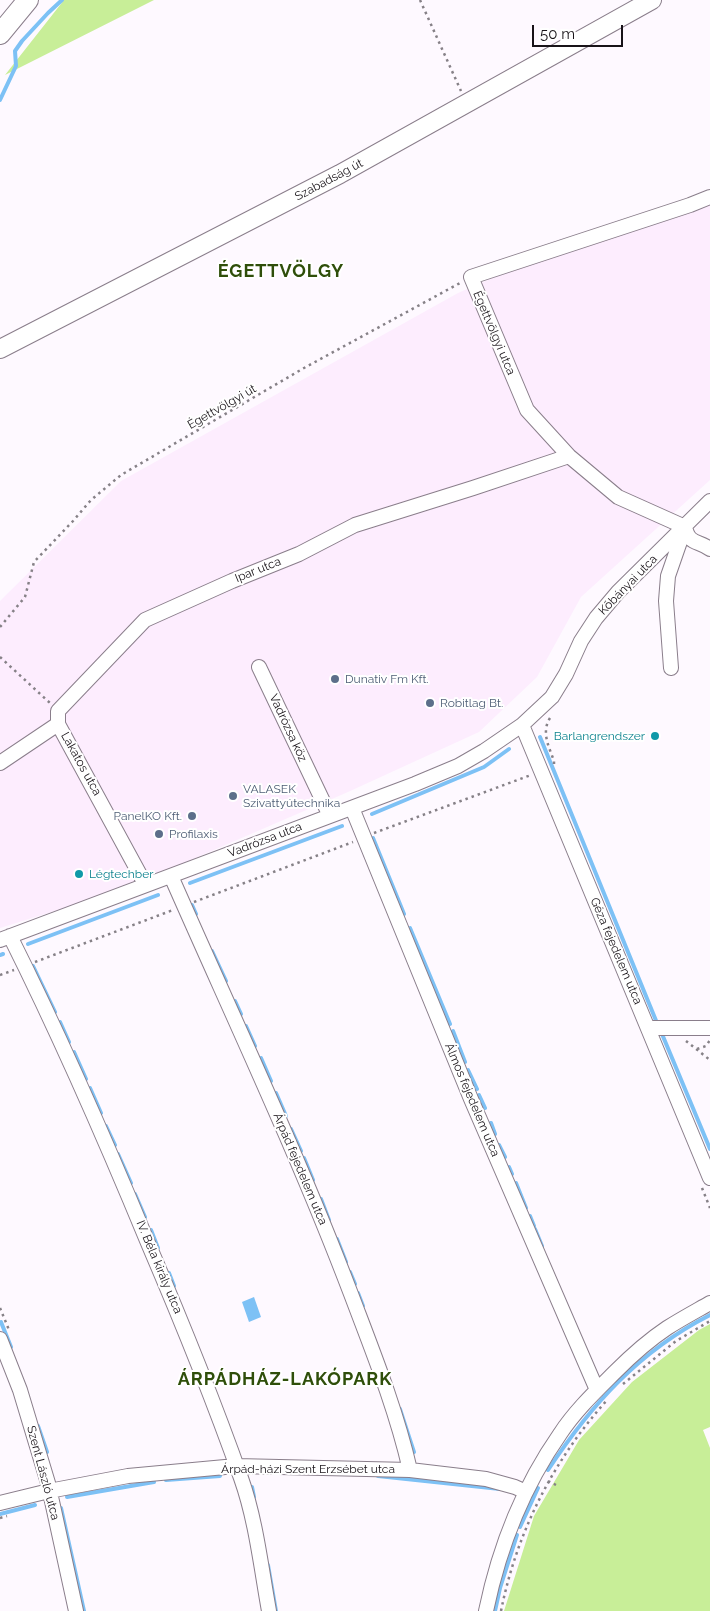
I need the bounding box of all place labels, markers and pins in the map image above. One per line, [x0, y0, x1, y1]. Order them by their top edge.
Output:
place label: Dunativ Fm Kft. [345, 672, 429, 686]
marker: Dunativ Fm Kft. [329, 673, 341, 685]
place label: Robitlag Bt. [440, 696, 503, 710]
marker: Robitlag Bt. [424, 697, 436, 709]
place label: Barlangrendszer [554, 729, 645, 743]
marker: Barlangrendszer [649, 730, 661, 742]
place label: VALASEK Szivattyútechnika [243, 782, 340, 810]
marker: VALASEK Szivattyútechnika [227, 790, 239, 802]
place label: PanelKO Kft. [114, 809, 182, 823]
marker: PanelKO Kft. [186, 810, 198, 822]
place label: Profilaxis [169, 827, 218, 841]
marker: Profilaxis [153, 828, 165, 840]
place label: Légtechber [89, 867, 154, 881]
marker: Légtechber [73, 868, 85, 880]

